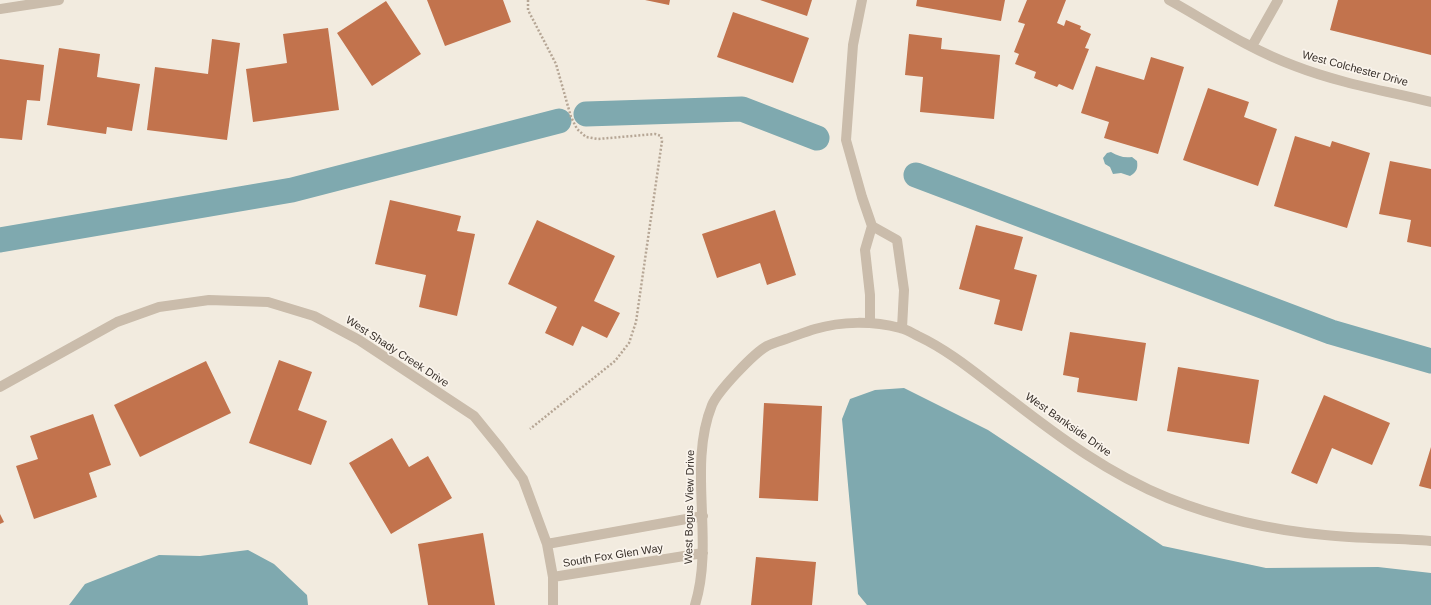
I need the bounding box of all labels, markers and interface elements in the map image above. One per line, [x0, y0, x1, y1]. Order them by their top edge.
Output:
street label: West Colchester Drive [1301, 48, 1409, 90]
street label: West Shady Creek Drive [343, 314, 451, 390]
street label: West Bankside Drive [1022, 390, 1114, 460]
street label: West Bogus View Drive [682, 450, 698, 564]
street label: South Fox Glen Way [562, 542, 664, 570]

